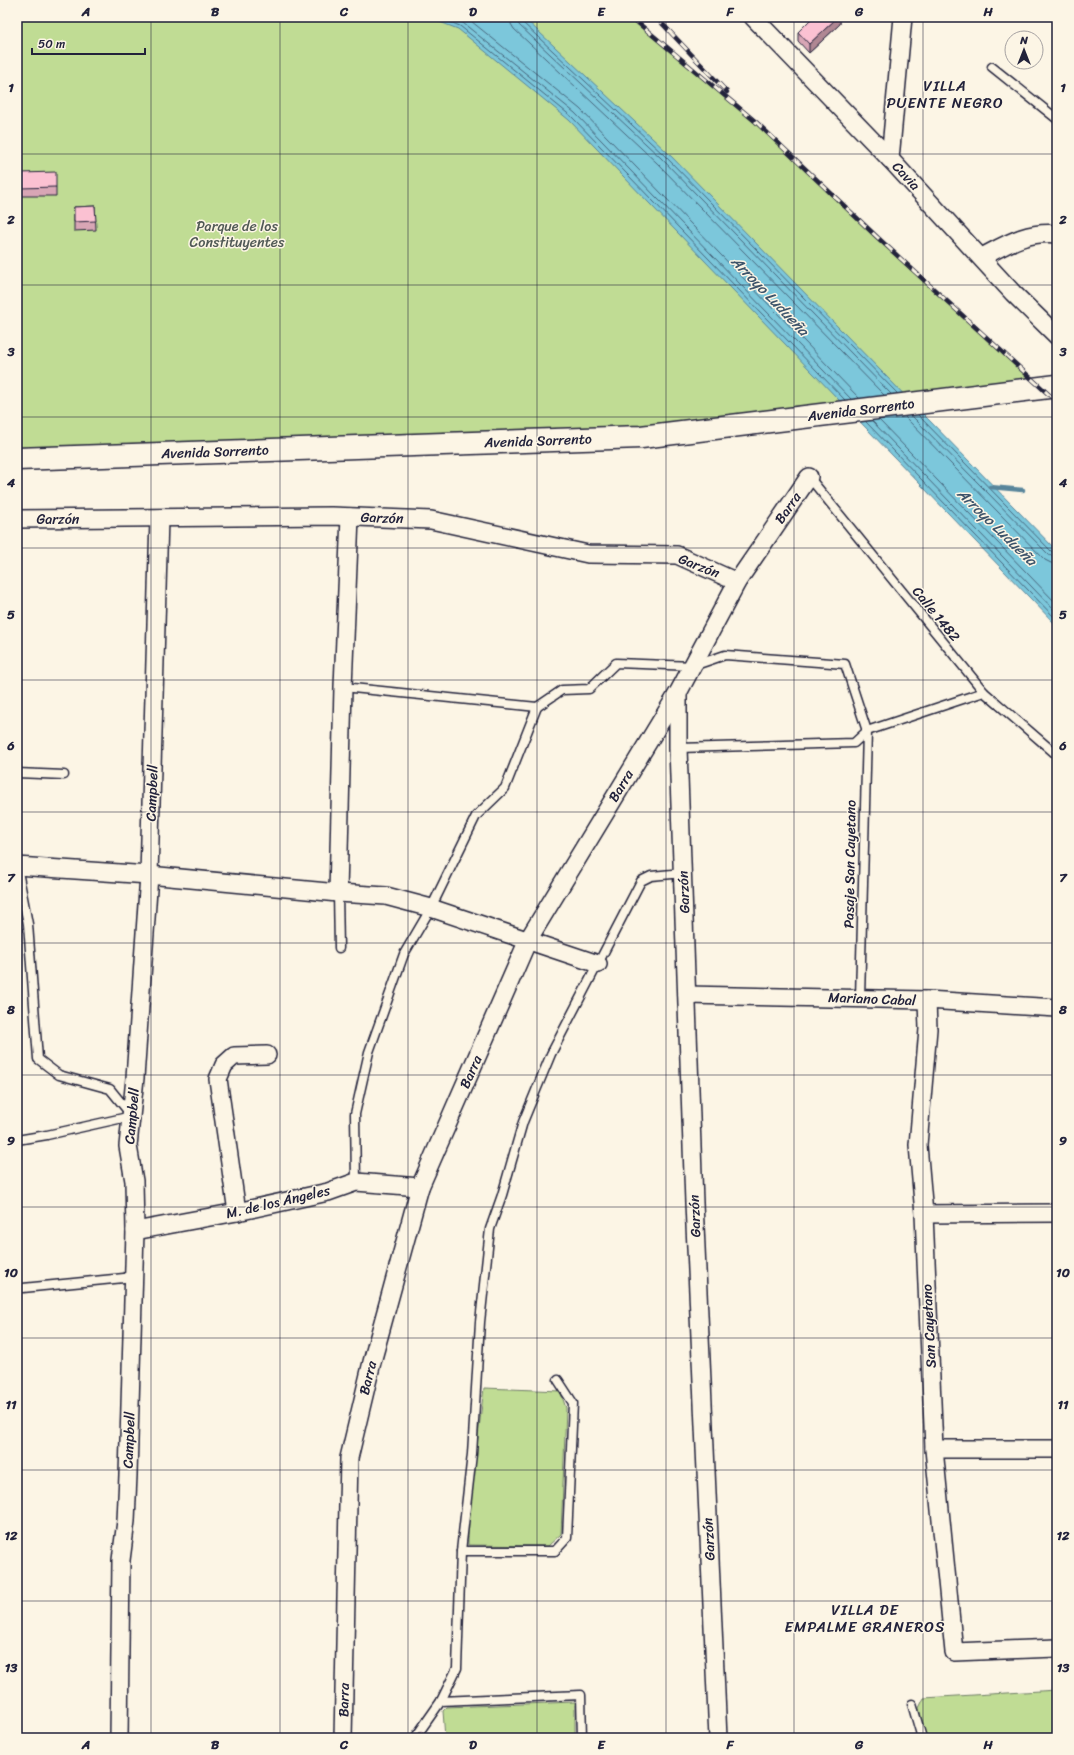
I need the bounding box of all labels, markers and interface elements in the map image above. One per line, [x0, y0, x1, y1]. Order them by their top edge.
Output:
text: A [81, 0, 90, 23]
text: B [211, 0, 220, 23]
text: C [339, 0, 349, 23]
text: D [469, 0, 477, 23]
text: E [597, 0, 606, 23]
text: F [725, 0, 734, 23]
text: G [854, 0, 864, 23]
text: H [982, 0, 993, 23]
scale bar [32, 30, 145, 56]
north arrow [1004, 30, 1044, 70]
text: N [1019, 31, 1028, 50]
text: 50 m [38, 33, 65, 55]
district label: VILLA PUENTE NEGRO [886, 73, 1004, 116]
text: 1 [8, 76, 14, 99]
text: 1 [1060, 76, 1066, 99]
street label: Cavia [886, 155, 926, 197]
text: 2 [6, 208, 15, 231]
text: 2 [1058, 208, 1067, 231]
park label: Parque de los Constituyentes [190, 214, 285, 255]
water label: Arroyo Ludueña [724, 249, 816, 343]
text: 3 [6, 340, 15, 363]
text: 3 [1058, 340, 1067, 363]
street label: Avenida Sorrento [805, 391, 916, 429]
street label: Avenida Sorrento [483, 427, 592, 455]
street label: Avenida Sorrento [160, 438, 269, 466]
text: 4 [6, 471, 16, 494]
text: 4 [1058, 471, 1068, 494]
water label: Arroyo Ludueña [950, 481, 1044, 573]
street label: Barra [768, 486, 809, 529]
street label: Garzón [360, 505, 404, 531]
street label: Garzón [37, 507, 80, 532]
street label: Garzón [674, 546, 724, 586]
street label: Calle 1482 [906, 581, 966, 647]
text: 5 [7, 603, 15, 626]
text: 5 [1059, 603, 1067, 626]
text: 6 [6, 734, 15, 757]
text: 6 [1058, 734, 1067, 757]
street label: Campbell [139, 763, 166, 822]
street label: Barra [601, 764, 641, 807]
street label: Pasaje San Cayetano [836, 799, 864, 929]
text: 7 [7, 866, 16, 889]
text: 7 [1059, 866, 1068, 889]
street label: Garzón [671, 870, 697, 914]
street label: Mariano Cabal [828, 985, 917, 1013]
text: 8 [6, 998, 15, 1021]
text: 8 [1058, 998, 1067, 1021]
street label: Barra [453, 1050, 490, 1093]
street label: Campbell [117, 1086, 147, 1145]
text: 9 [7, 1129, 15, 1152]
text: 9 [1059, 1129, 1067, 1152]
street label: M. de los Ángeles [223, 1178, 333, 1226]
street label: Garzón [682, 1194, 708, 1238]
text: 10 [4, 1261, 18, 1284]
text: 10 [1056, 1261, 1070, 1284]
street label: San Cayetano [914, 1283, 944, 1369]
street label: Barra [352, 1357, 385, 1398]
text: 11 [5, 1393, 17, 1416]
text: 11 [1057, 1393, 1069, 1416]
street label: Campbell [116, 1410, 143, 1469]
street label: Garzón [695, 1517, 723, 1561]
text: 12 [4, 1524, 18, 1547]
text: 12 [1056, 1524, 1070, 1547]
district label: VILLA DE EMPALME GRANEROS [785, 1597, 945, 1640]
text: 13 [5, 1656, 18, 1679]
text: 13 [1057, 1656, 1070, 1679]
street label: Barra [331, 1682, 357, 1717]
text: A [81, 1733, 90, 1755]
text: B [211, 1733, 220, 1755]
text: C [339, 1733, 349, 1755]
text: D [469, 1733, 477, 1755]
text: E [597, 1733, 606, 1755]
text: F [725, 1733, 734, 1755]
text: G [854, 1733, 864, 1755]
text: H [982, 1733, 993, 1755]

